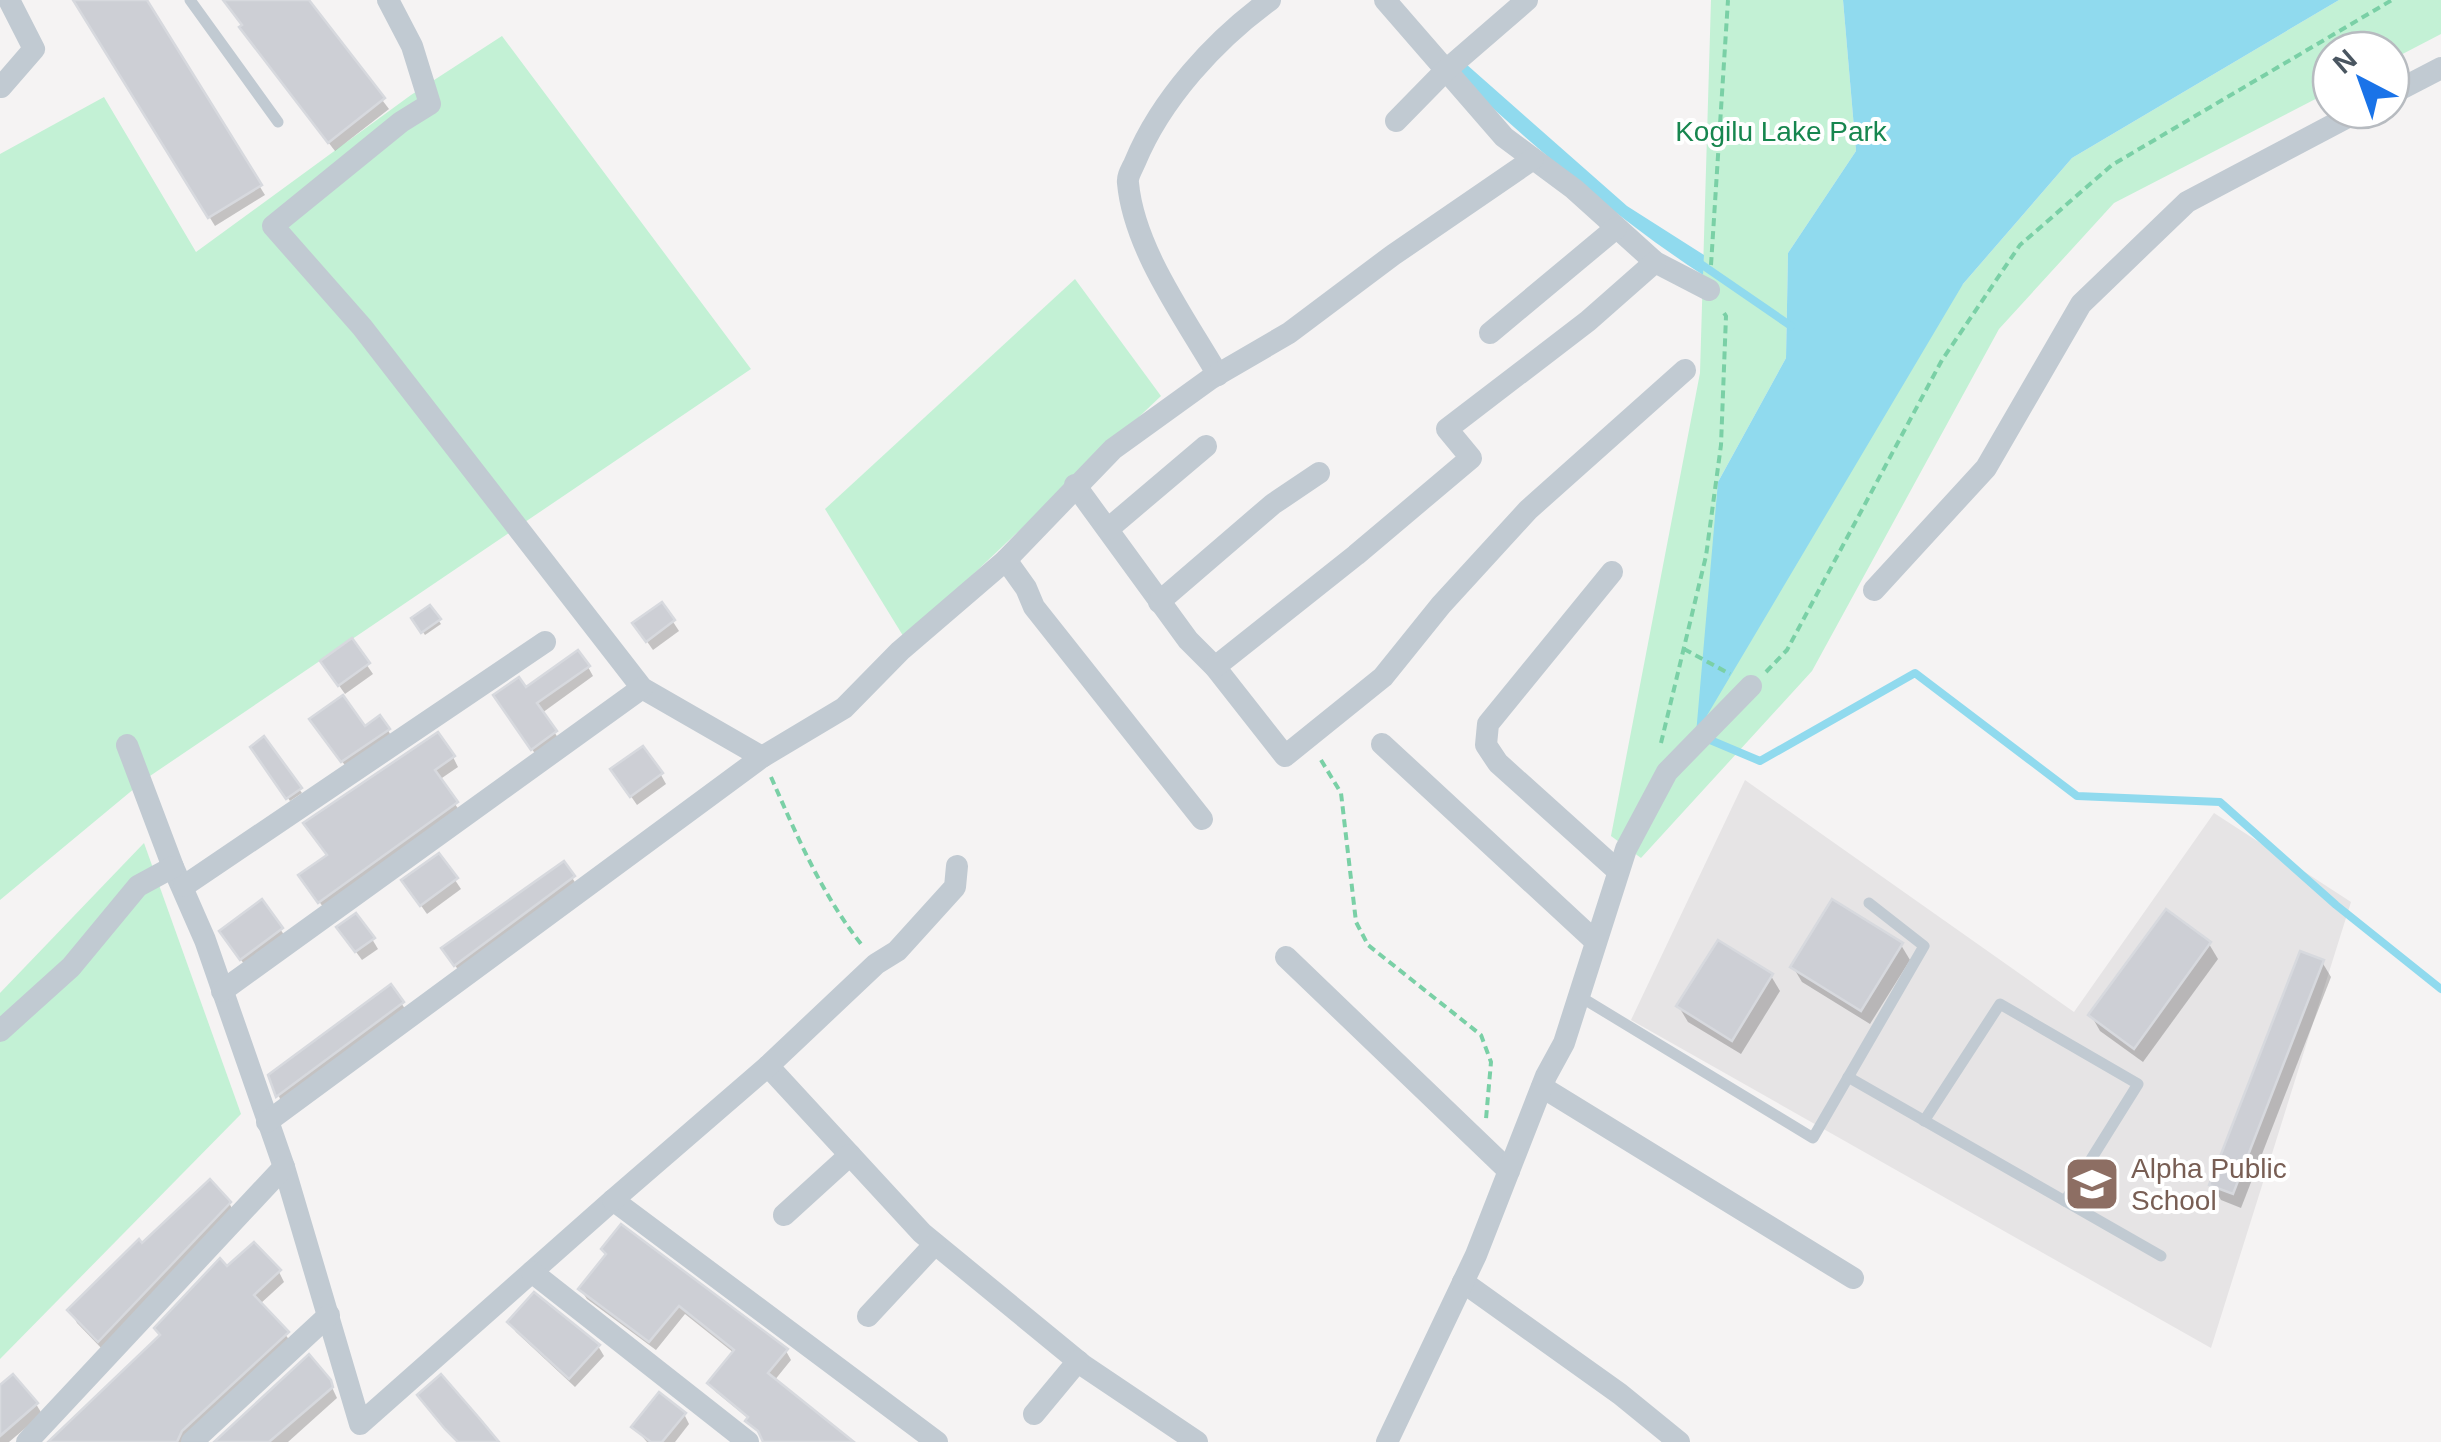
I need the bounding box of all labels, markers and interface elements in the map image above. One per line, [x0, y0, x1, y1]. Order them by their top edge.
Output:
north arrow [2311, 30, 2411, 130]
text: N [2327, 43, 2363, 80]
park label: Kogilu Lake Park [1675, 116, 1888, 147]
place label: Alpha Public School [2131, 1153, 2287, 1216]
school or university icon: Alpha Public School [2062, 1154, 2122, 1214]

